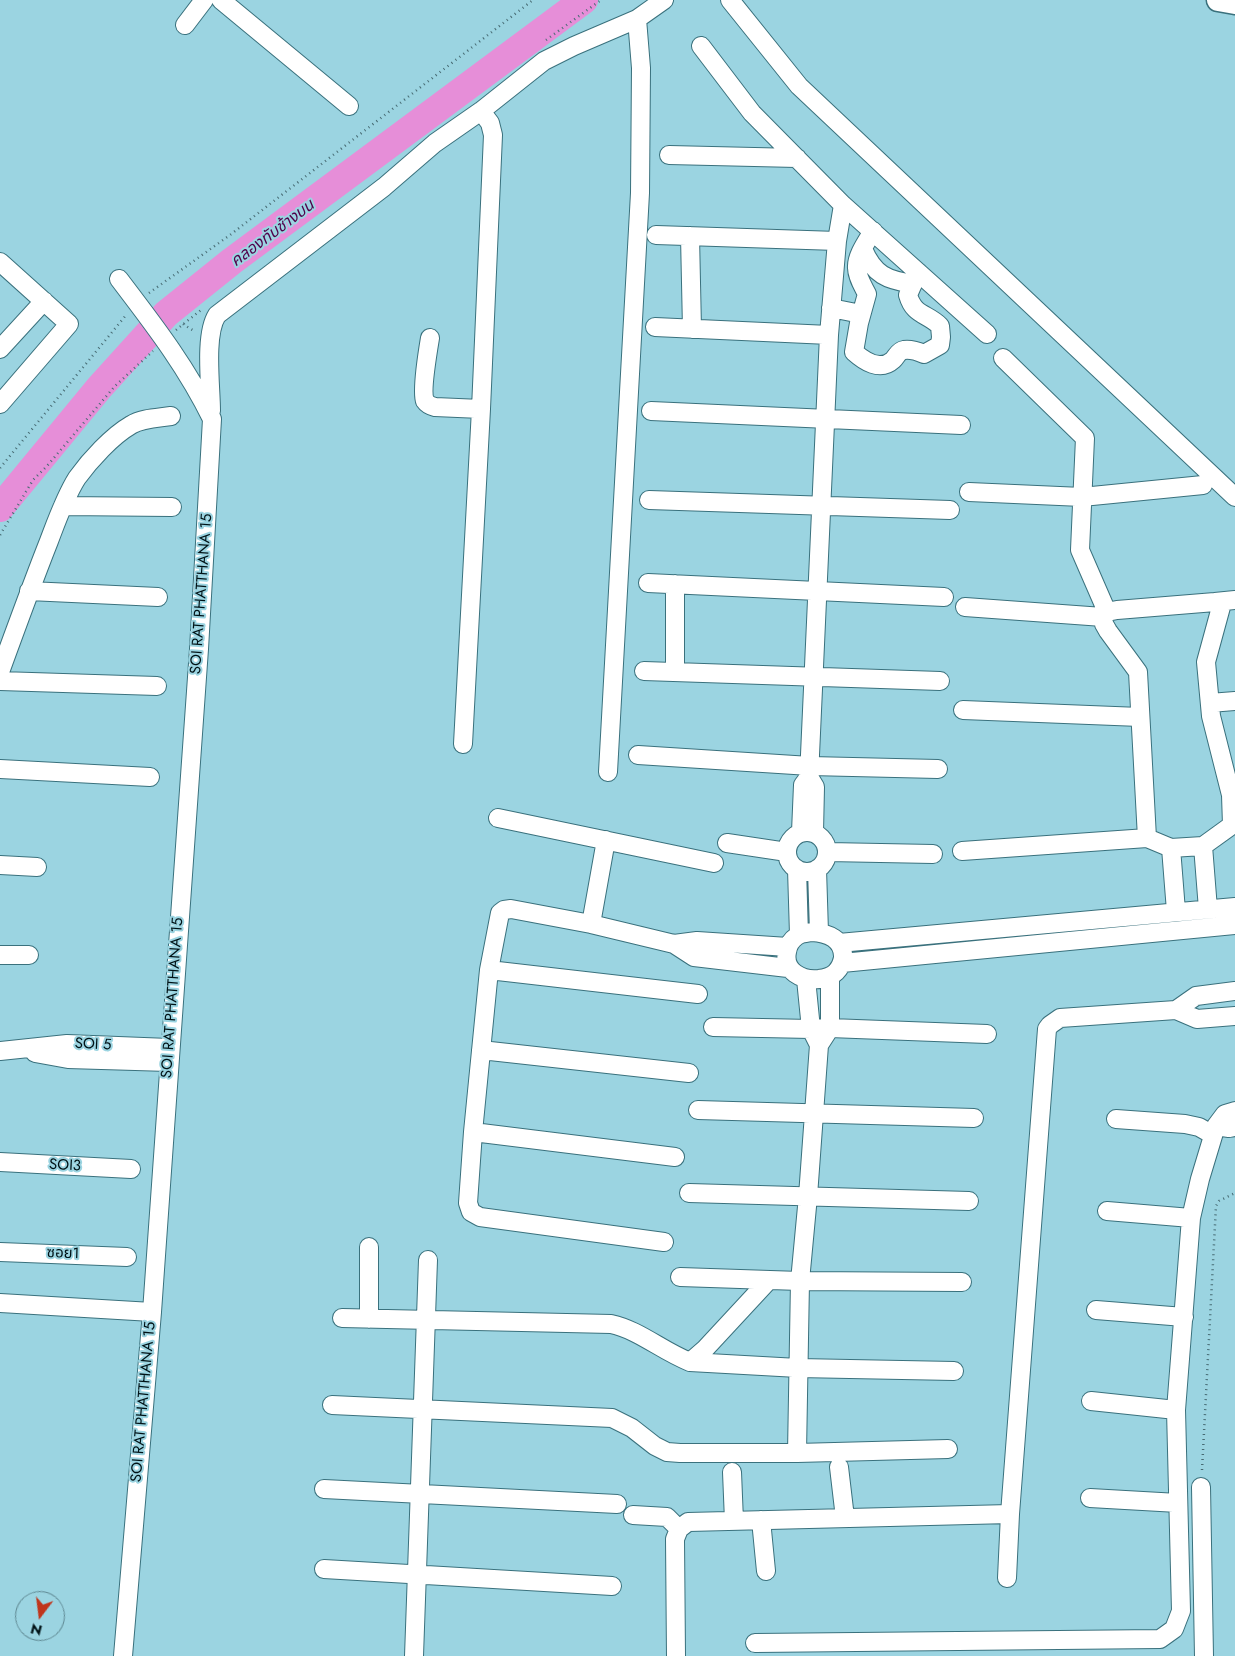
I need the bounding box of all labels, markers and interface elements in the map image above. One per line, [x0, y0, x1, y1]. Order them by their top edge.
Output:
water label: คลองทับช้างบน [227, 196, 319, 272]
street label: SOI RAT PHATTHANA 15 [187, 513, 217, 675]
street label: SOI RAT PHATTHANA 15 [158, 917, 188, 1079]
street label: SOI 5 [74, 1035, 112, 1055]
street label: SOI3 [49, 1156, 81, 1176]
street label: ซอย1 [46, 1244, 80, 1264]
street label: SOI RAT PHATTHANA 15 [128, 1321, 160, 1483]
north arrow [15, 1591, 65, 1641]
text: N [28, 1618, 44, 1641]

